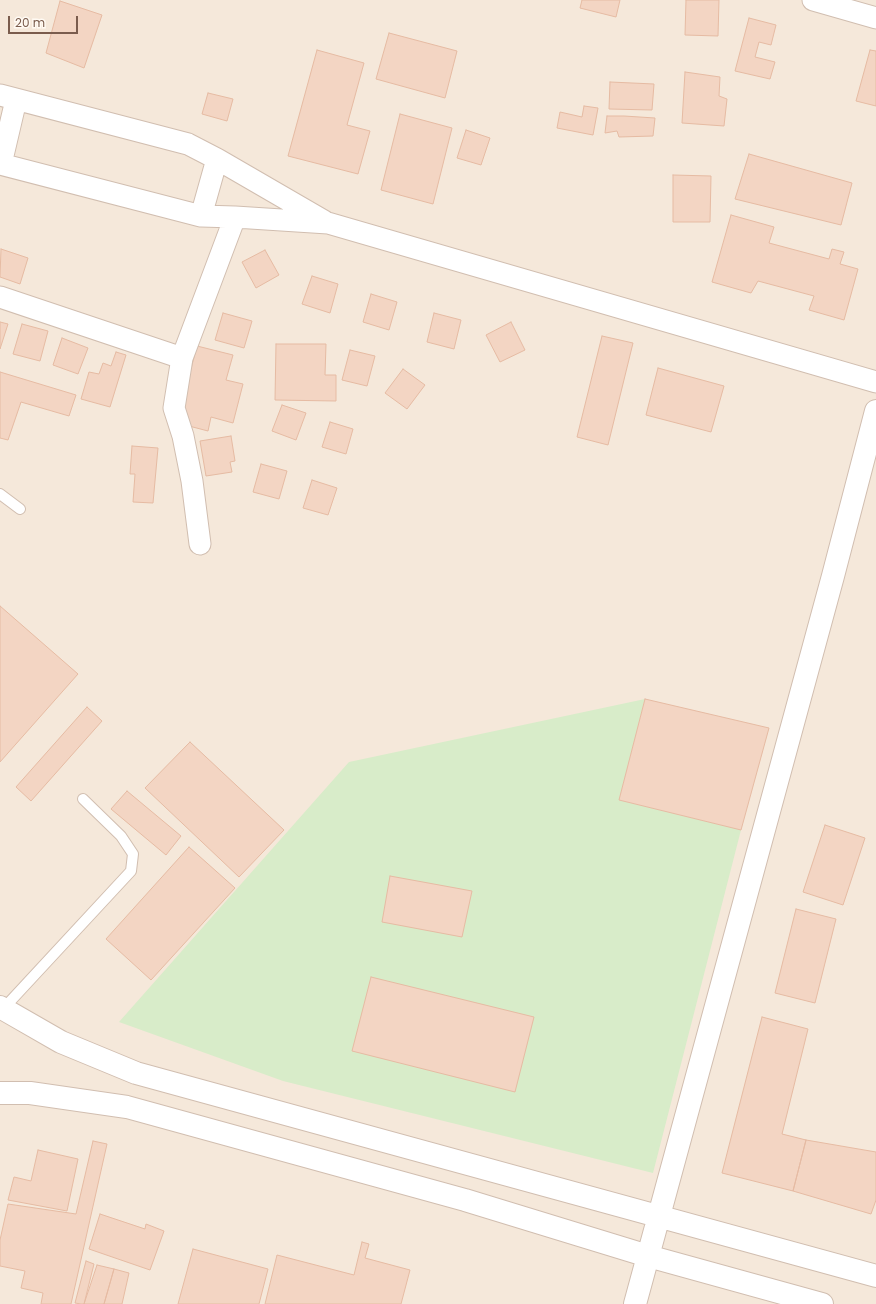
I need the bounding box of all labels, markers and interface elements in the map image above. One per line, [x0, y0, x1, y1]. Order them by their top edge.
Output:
scale bar [10, 8, 80, 34]
text: 20 m [15, 14, 45, 31]

